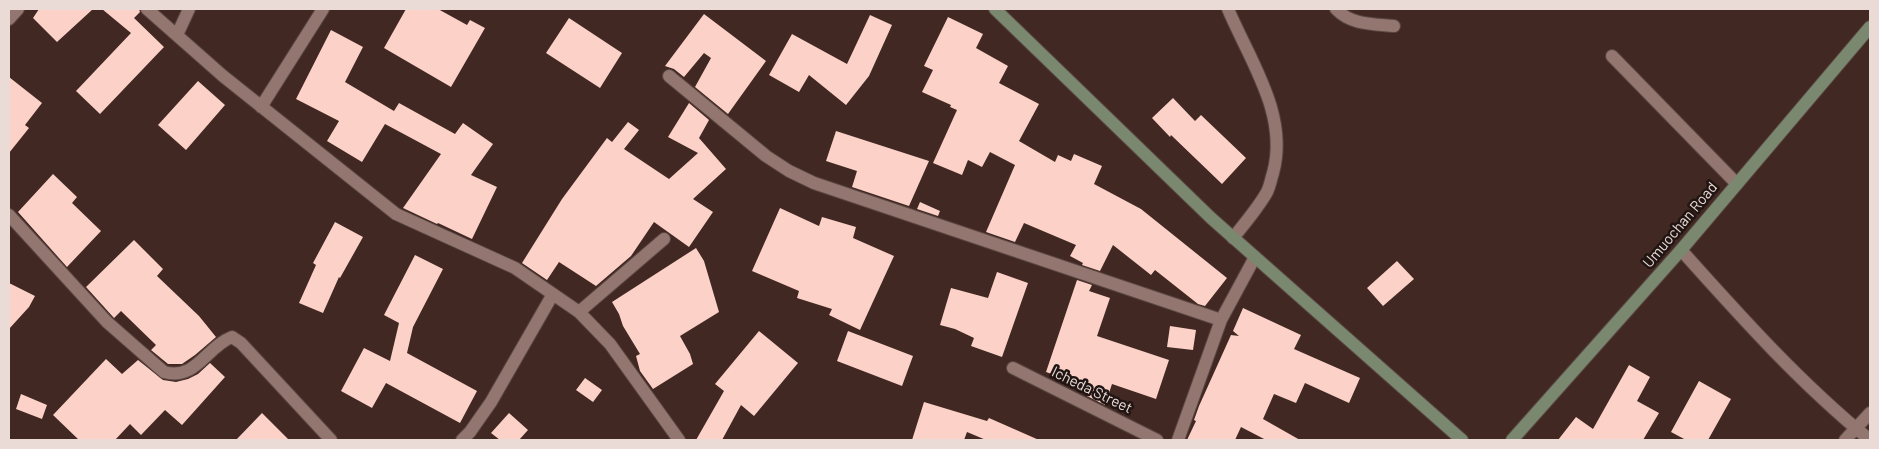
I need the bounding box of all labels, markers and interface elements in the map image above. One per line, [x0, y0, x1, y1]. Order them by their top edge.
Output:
street label: Umuochan Road [1639, 179, 1721, 271]
street label: Icheda Street [1049, 363, 1135, 417]

